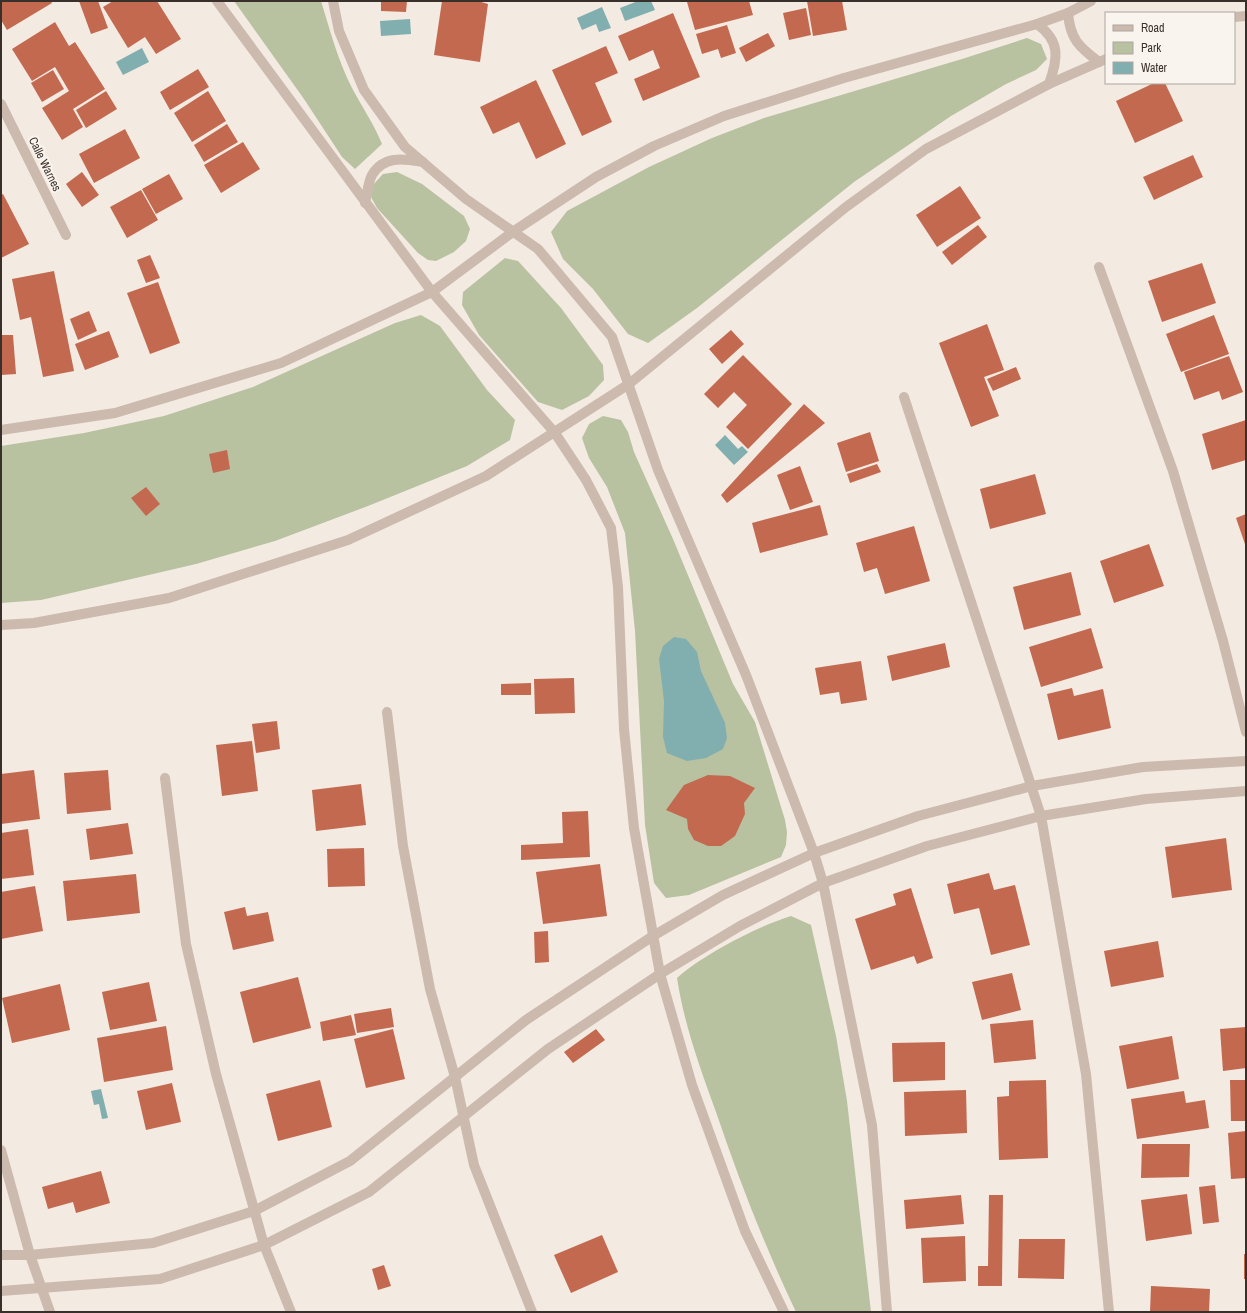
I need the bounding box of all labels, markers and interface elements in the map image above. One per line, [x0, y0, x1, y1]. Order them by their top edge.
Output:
legend [1105, 12, 1235, 84]
text: Road [1141, 20, 1165, 36]
text: Park [1141, 40, 1161, 56]
text: Water [1141, 60, 1168, 76]
street label: Calle Warnes [25, 134, 65, 194]

